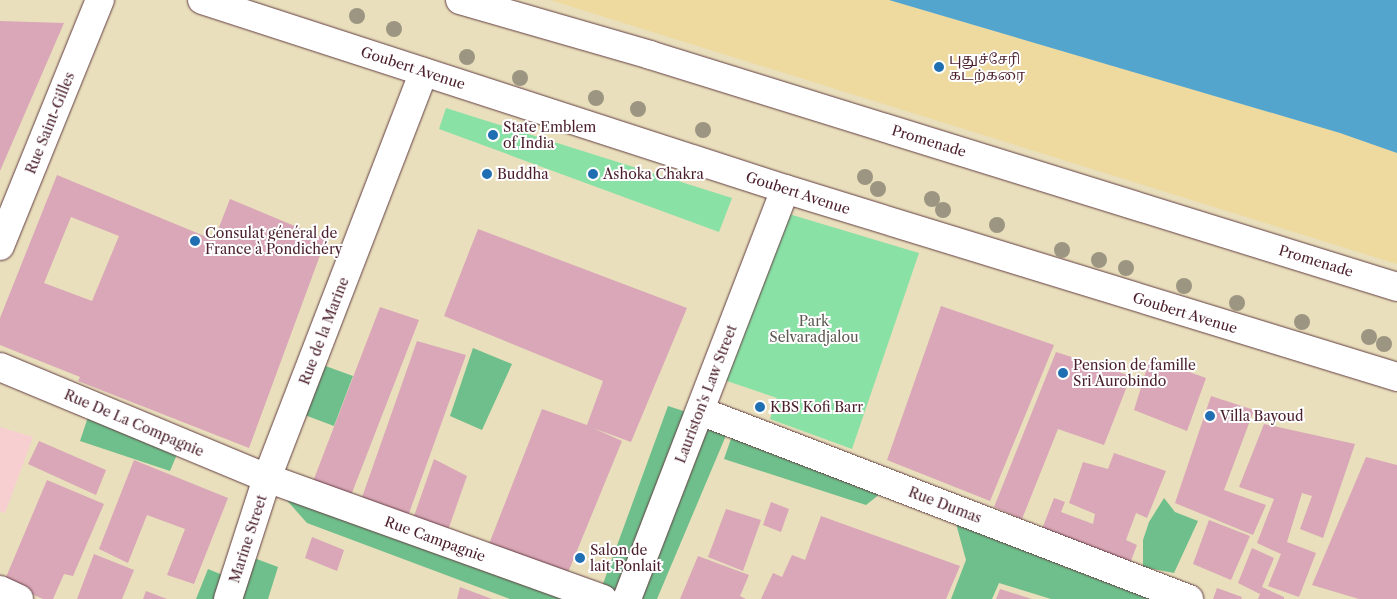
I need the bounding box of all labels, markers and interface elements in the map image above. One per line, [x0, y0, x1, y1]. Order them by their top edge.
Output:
street label: Goubert Avenue [359, 43, 467, 93]
place label: புதுச்சேரி கடற்கரை [949, 51, 1025, 84]
marker: புதுச்சேரி கடற்கரை [933, 61, 945, 73]
street label: Rue Saint-Gilles [22, 70, 78, 176]
place label: State Emblem of India [503, 119, 596, 152]
street label: Promenade [890, 122, 968, 160]
marker: State Emblem of India [487, 129, 499, 141]
place label: Buddha [497, 166, 549, 182]
place label: Ashoka Chakra [603, 166, 704, 182]
marker: Buddha [481, 168, 493, 180]
marker: Ashoka Chakra [587, 168, 599, 180]
street label: Goubert Avenue [744, 168, 852, 218]
place label: Consulat général de France à Pondichéry [205, 225, 343, 258]
marker: Consulat général de France à Pondichéry [189, 235, 201, 247]
street label: Promenade [1277, 242, 1355, 280]
street label: Rue de la Marine [296, 275, 352, 387]
street label: Goubert Avenue [1130, 289, 1240, 337]
park label: Park Selvaradjalou [769, 313, 859, 346]
street label: Lauriston's Law Street [672, 322, 740, 466]
place label: Pension de famille Sri Aurobindo [1073, 357, 1196, 390]
marker: Pension de famille Sri Aurobindo [1057, 367, 1069, 379]
street label: Rue De La Compagnie [62, 386, 206, 460]
place label: KBS Kofi Barr [770, 399, 863, 415]
marker: KBS Kofi Barr [754, 401, 766, 413]
place label: Villa Bayoud [1220, 408, 1304, 424]
marker: Villa Bayoud [1204, 410, 1216, 422]
street label: Rue Dumas [906, 483, 984, 527]
street label: Marine Street [226, 493, 270, 585]
street label: Rue Campagnie [382, 513, 488, 565]
place label: Salon de lait Ponlait [590, 542, 661, 574]
marker: Salon de lait Ponlait [574, 552, 586, 564]

